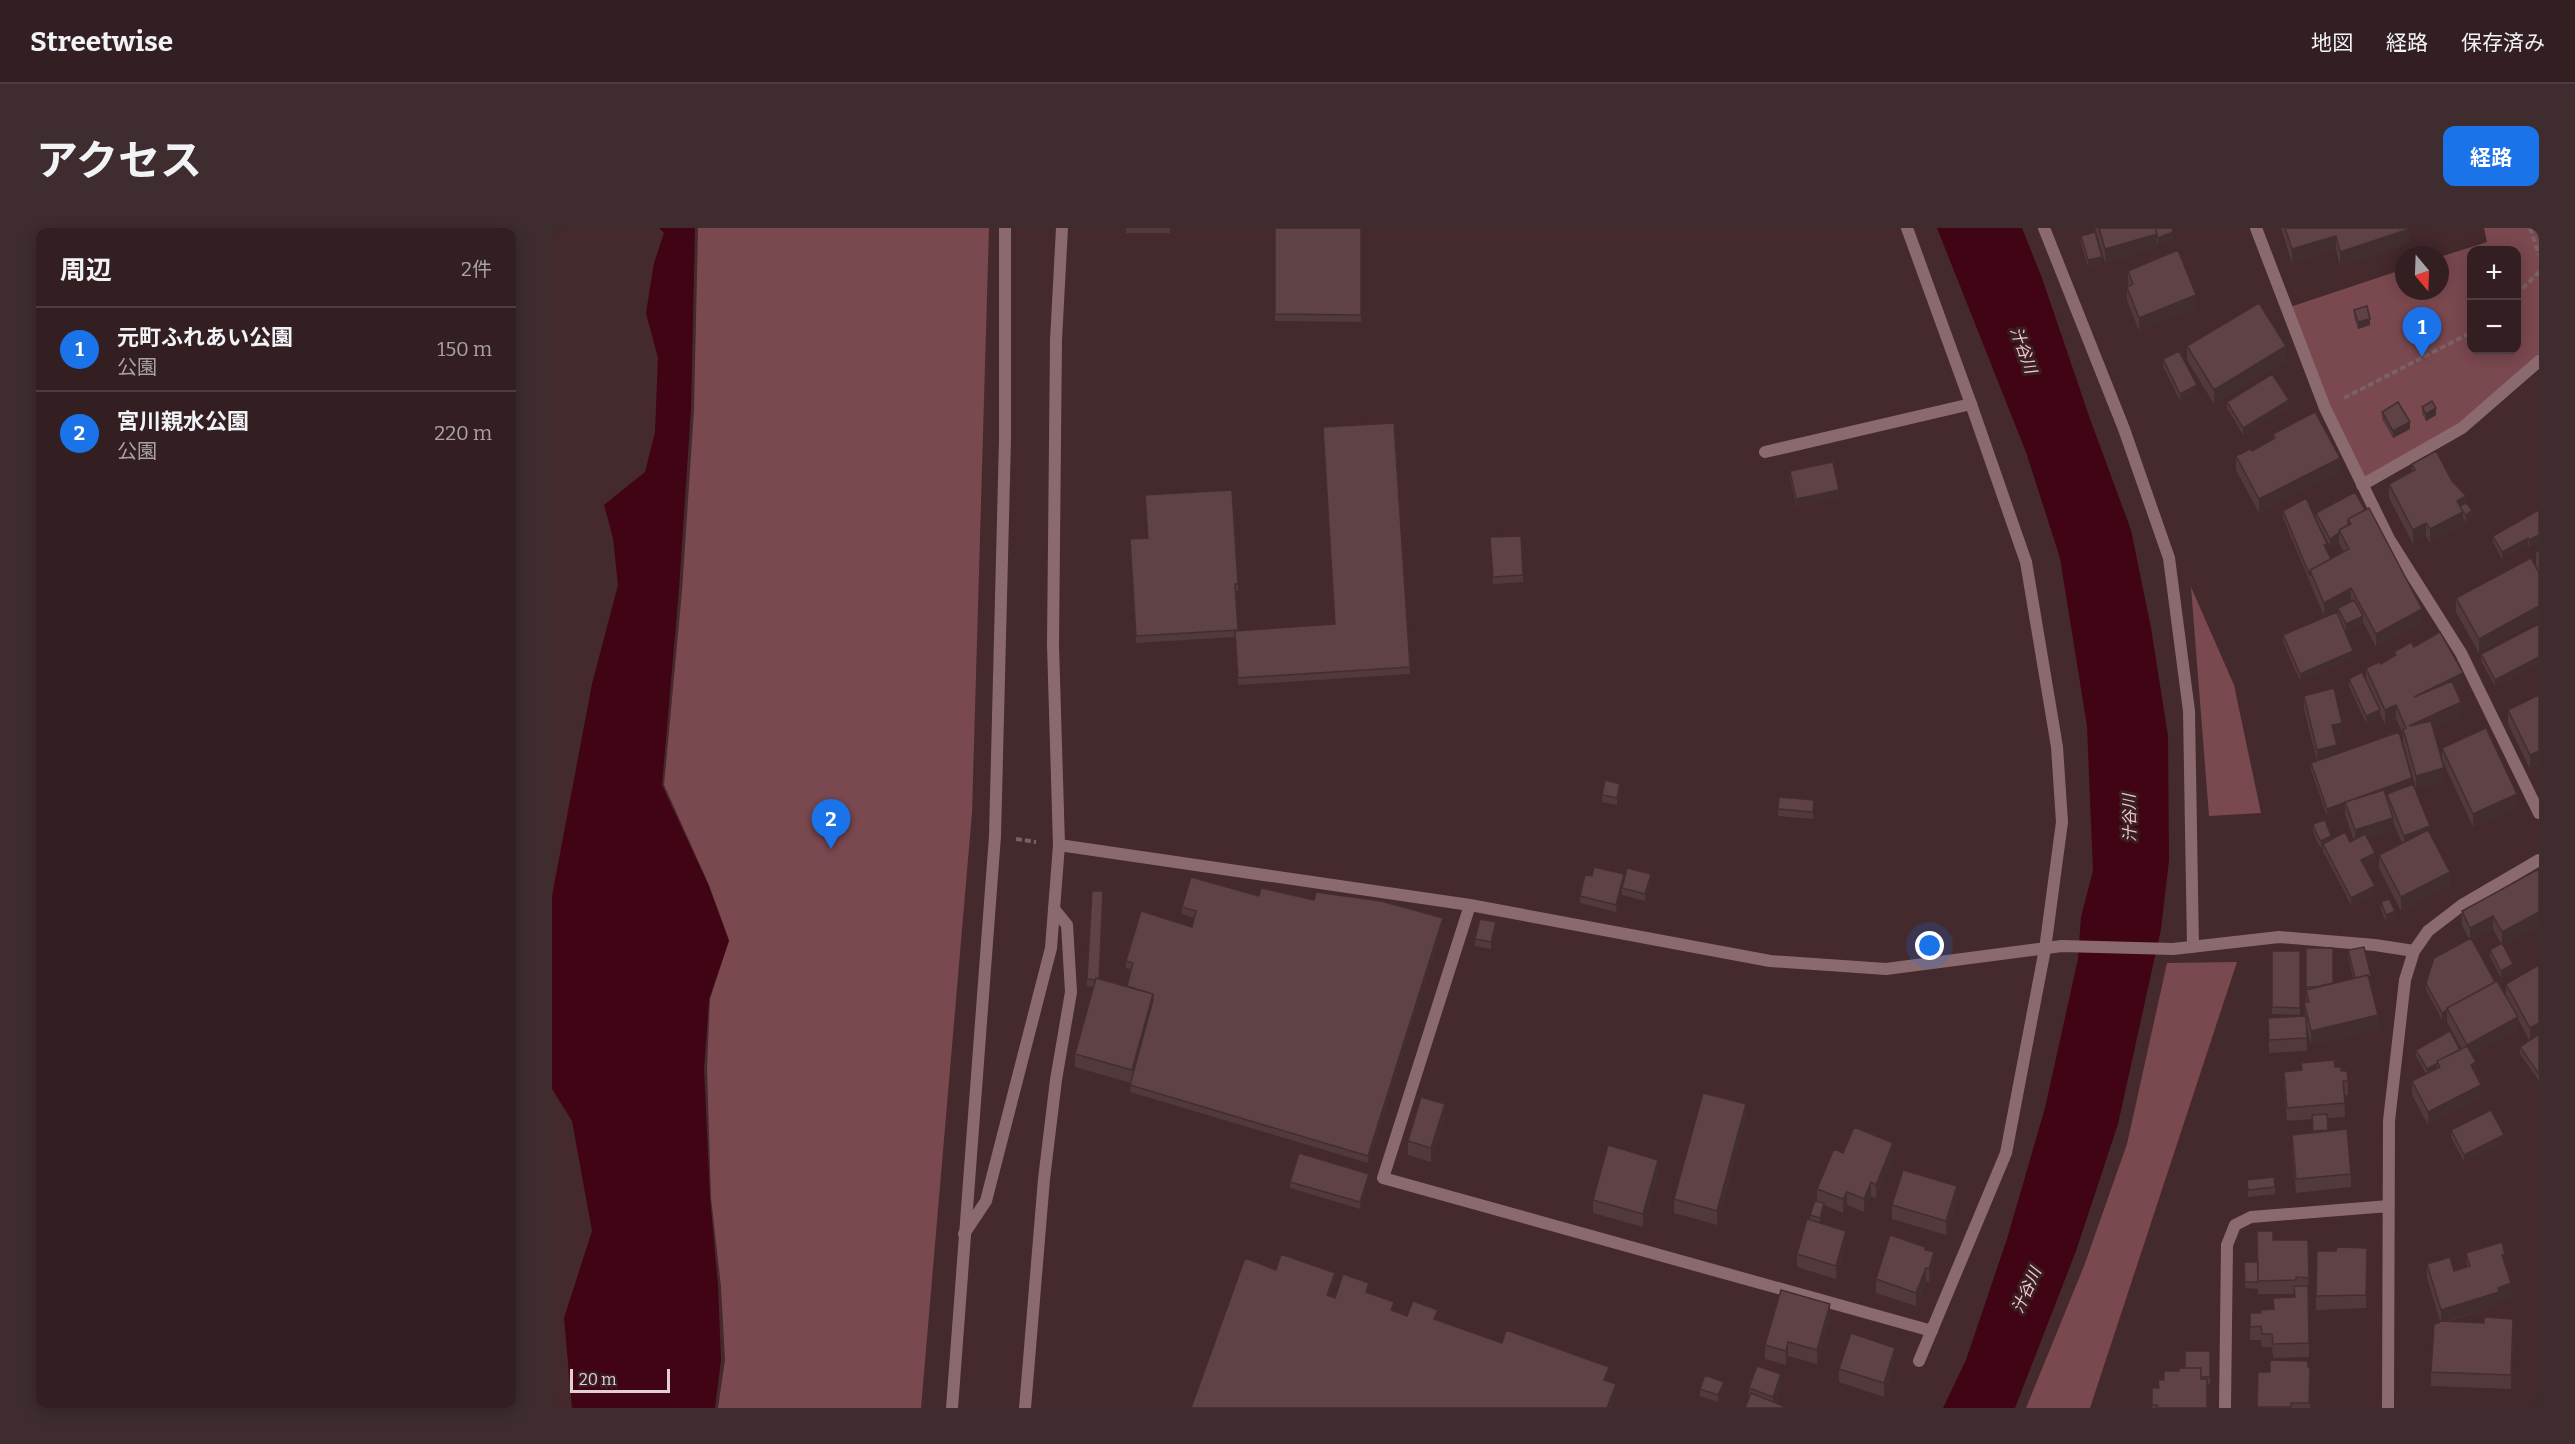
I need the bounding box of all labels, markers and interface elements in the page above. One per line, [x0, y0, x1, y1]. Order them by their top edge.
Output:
text: Streetwise [30, 25, 173, 58]
text: 地図 [2311, 30, 2353, 56]
text: 経路 [2386, 30, 2428, 56]
text: 保存済み [2461, 30, 2545, 56]
button: 経路 [2443, 126, 2539, 186]
text: アクセス [36, 136, 202, 186]
north arrow [2395, 246, 2449, 300]
map controls [2467, 246, 2521, 354]
button: + [2467, 246, 2521, 300]
text: 周辺 [60, 255, 112, 286]
text: 2件 [461, 257, 492, 281]
button: − [2467, 300, 2521, 354]
pin: 1 [2402, 308, 2442, 357]
text: 元町ふれあい公園 [117, 324, 293, 351]
water label: 汁谷川 [2006, 324, 2041, 378]
text: 1 [75, 337, 84, 361]
text: 150 m [437, 337, 492, 361]
text: 公園 [117, 355, 157, 379]
text: 宮川親水公園 [117, 408, 249, 435]
text: 2 [74, 421, 85, 445]
text: 220 m [434, 421, 492, 445]
text: 公園 [117, 439, 157, 463]
water label: 汁谷川 [2120, 792, 2139, 842]
pin: 2 [812, 800, 850, 849]
your location [1915, 931, 1944, 960]
water label: 汁谷川 [2008, 1263, 2046, 1316]
scale bar [570, 1366, 670, 1394]
text: 20 m [579, 1370, 616, 1389]

